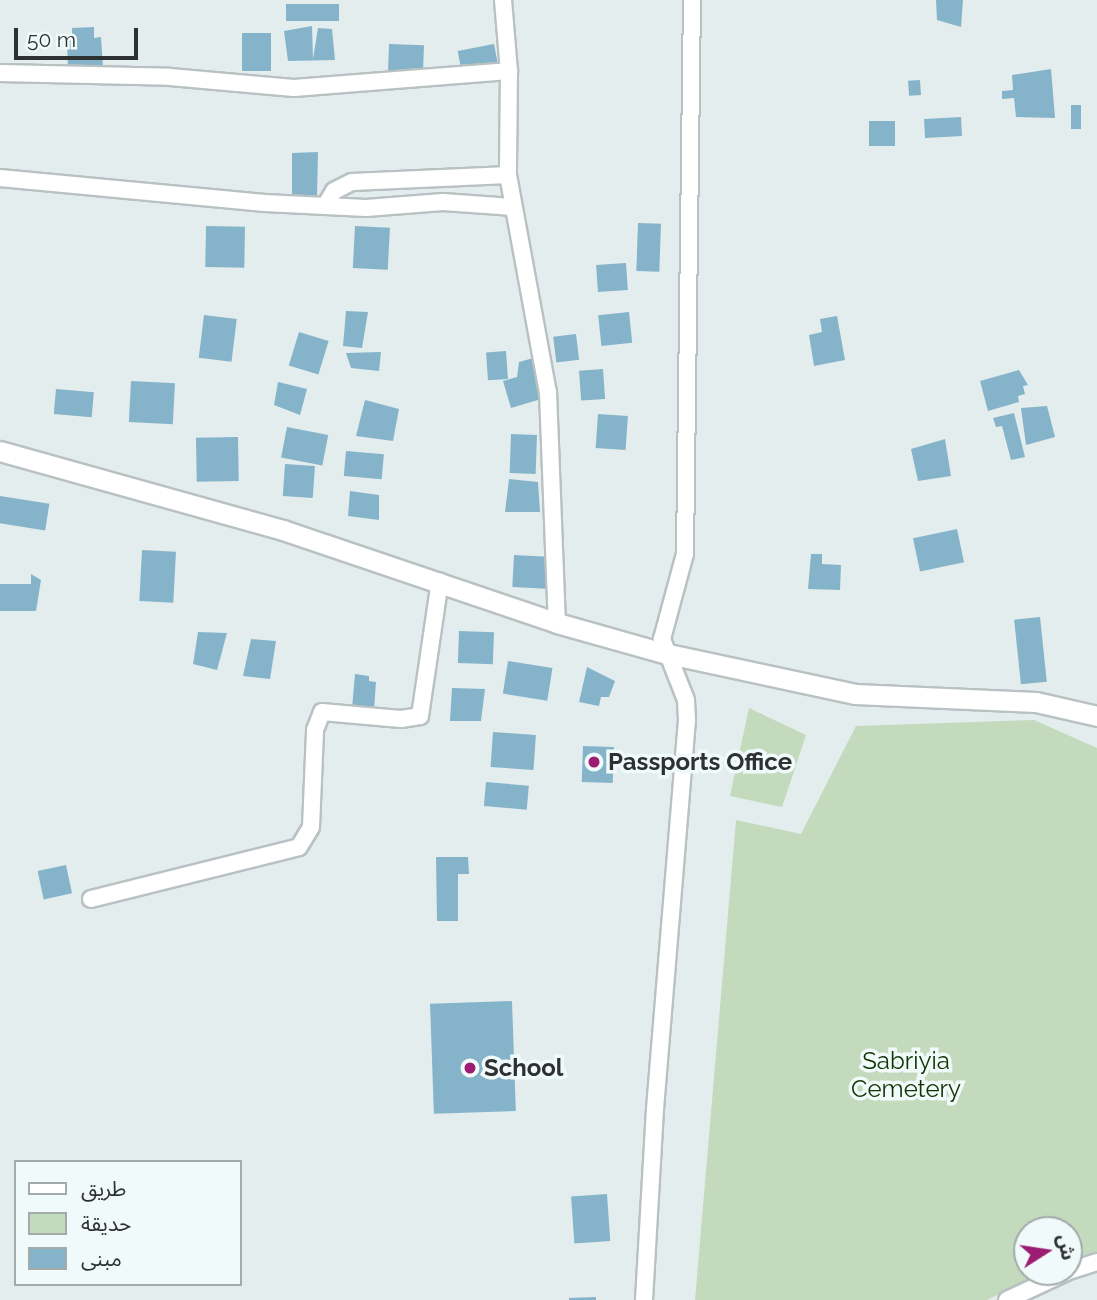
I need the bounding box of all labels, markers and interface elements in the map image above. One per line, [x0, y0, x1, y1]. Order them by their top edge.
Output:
scale bar [18, 14, 142, 58]
text: 50 m [27, 27, 76, 52]
place label: Passports Office [608, 748, 792, 776]
marker: Passports Office [586, 754, 602, 770]
park label: Sabriyia Cemetery [851, 1047, 961, 1103]
place label: School [484, 1054, 563, 1082]
marker: School [462, 1060, 478, 1076]
legend [14, 1160, 242, 1286]
text: طريق [81, 1176, 126, 1201]
text: حديقة [81, 1211, 131, 1236]
north arrow [1013, 1216, 1083, 1286]
text: ش [1053, 1232, 1080, 1262]
text: مبنى [81, 1246, 122, 1271]

